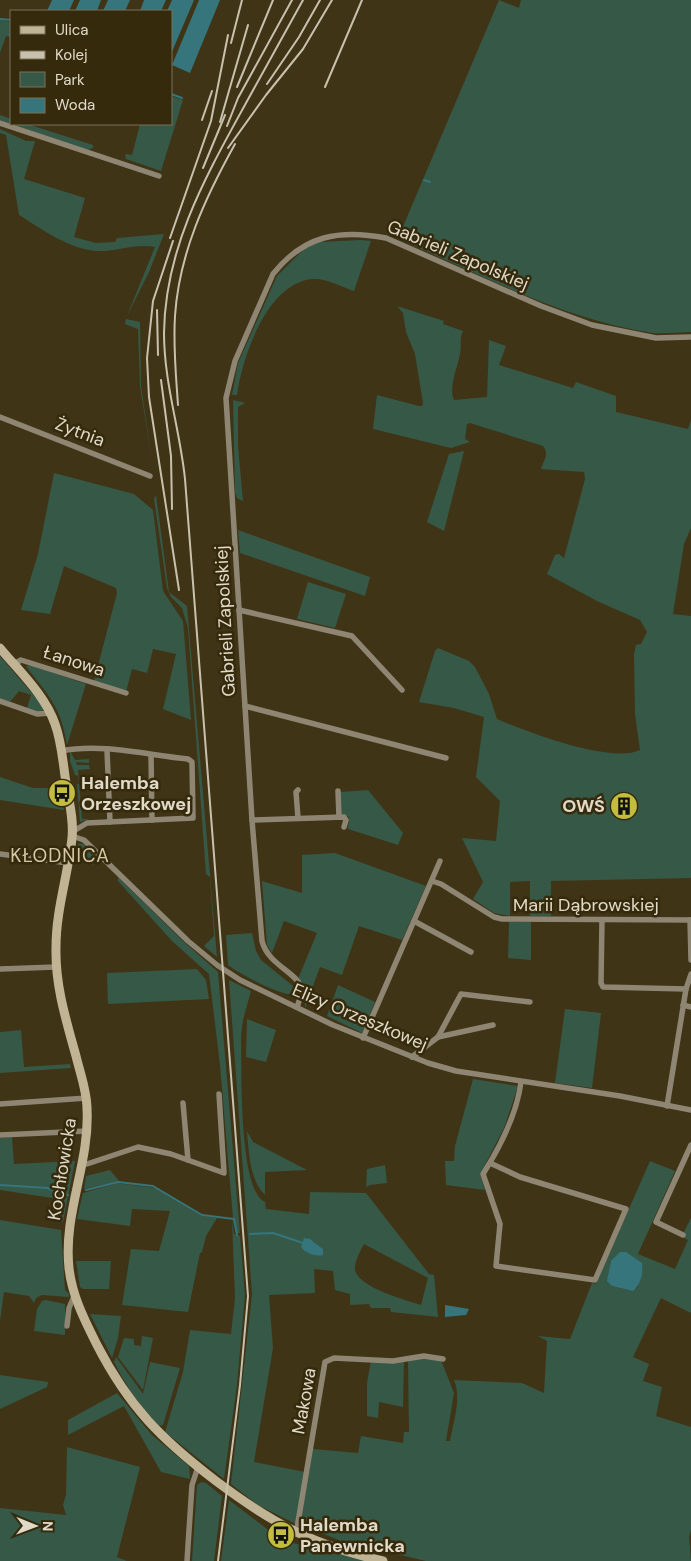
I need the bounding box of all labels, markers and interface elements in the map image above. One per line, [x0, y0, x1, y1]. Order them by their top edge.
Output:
legend [10, 10, 172, 125]
text: Ulica [55, 20, 89, 40]
text: Kolej [55, 45, 88, 65]
text: Park [55, 70, 85, 90]
text: Woda [55, 95, 95, 115]
street label: Gabrieli Zapolskiej [384, 214, 532, 296]
street label: Żytnia [52, 412, 108, 452]
street label: Gabrieli Zapolskiej [209, 545, 241, 697]
street label: Łanowa [40, 640, 108, 682]
place label: Halemba Orzeszkowej [81, 771, 191, 816]
bus stop icon: Halemba Orzeszkowej [47, 778, 77, 808]
building icon: OWŚ [609, 791, 639, 821]
place label: OWŚ [562, 794, 605, 818]
district label: KŁODNICA [10, 843, 110, 868]
street label: Marii Dąbrowskiej [513, 893, 659, 917]
street label: Elizy Orzeszkowej [289, 978, 431, 1056]
street label: Kochłowicka [42, 1116, 82, 1222]
street label: Makowa [286, 1366, 322, 1436]
north arrow [10, 1501, 60, 1551]
place label: Halemba Panewnicka [300, 1513, 405, 1558]
bus stop icon: Halemba Panewnicka [266, 1520, 296, 1550]
text: N [39, 1521, 57, 1531]

